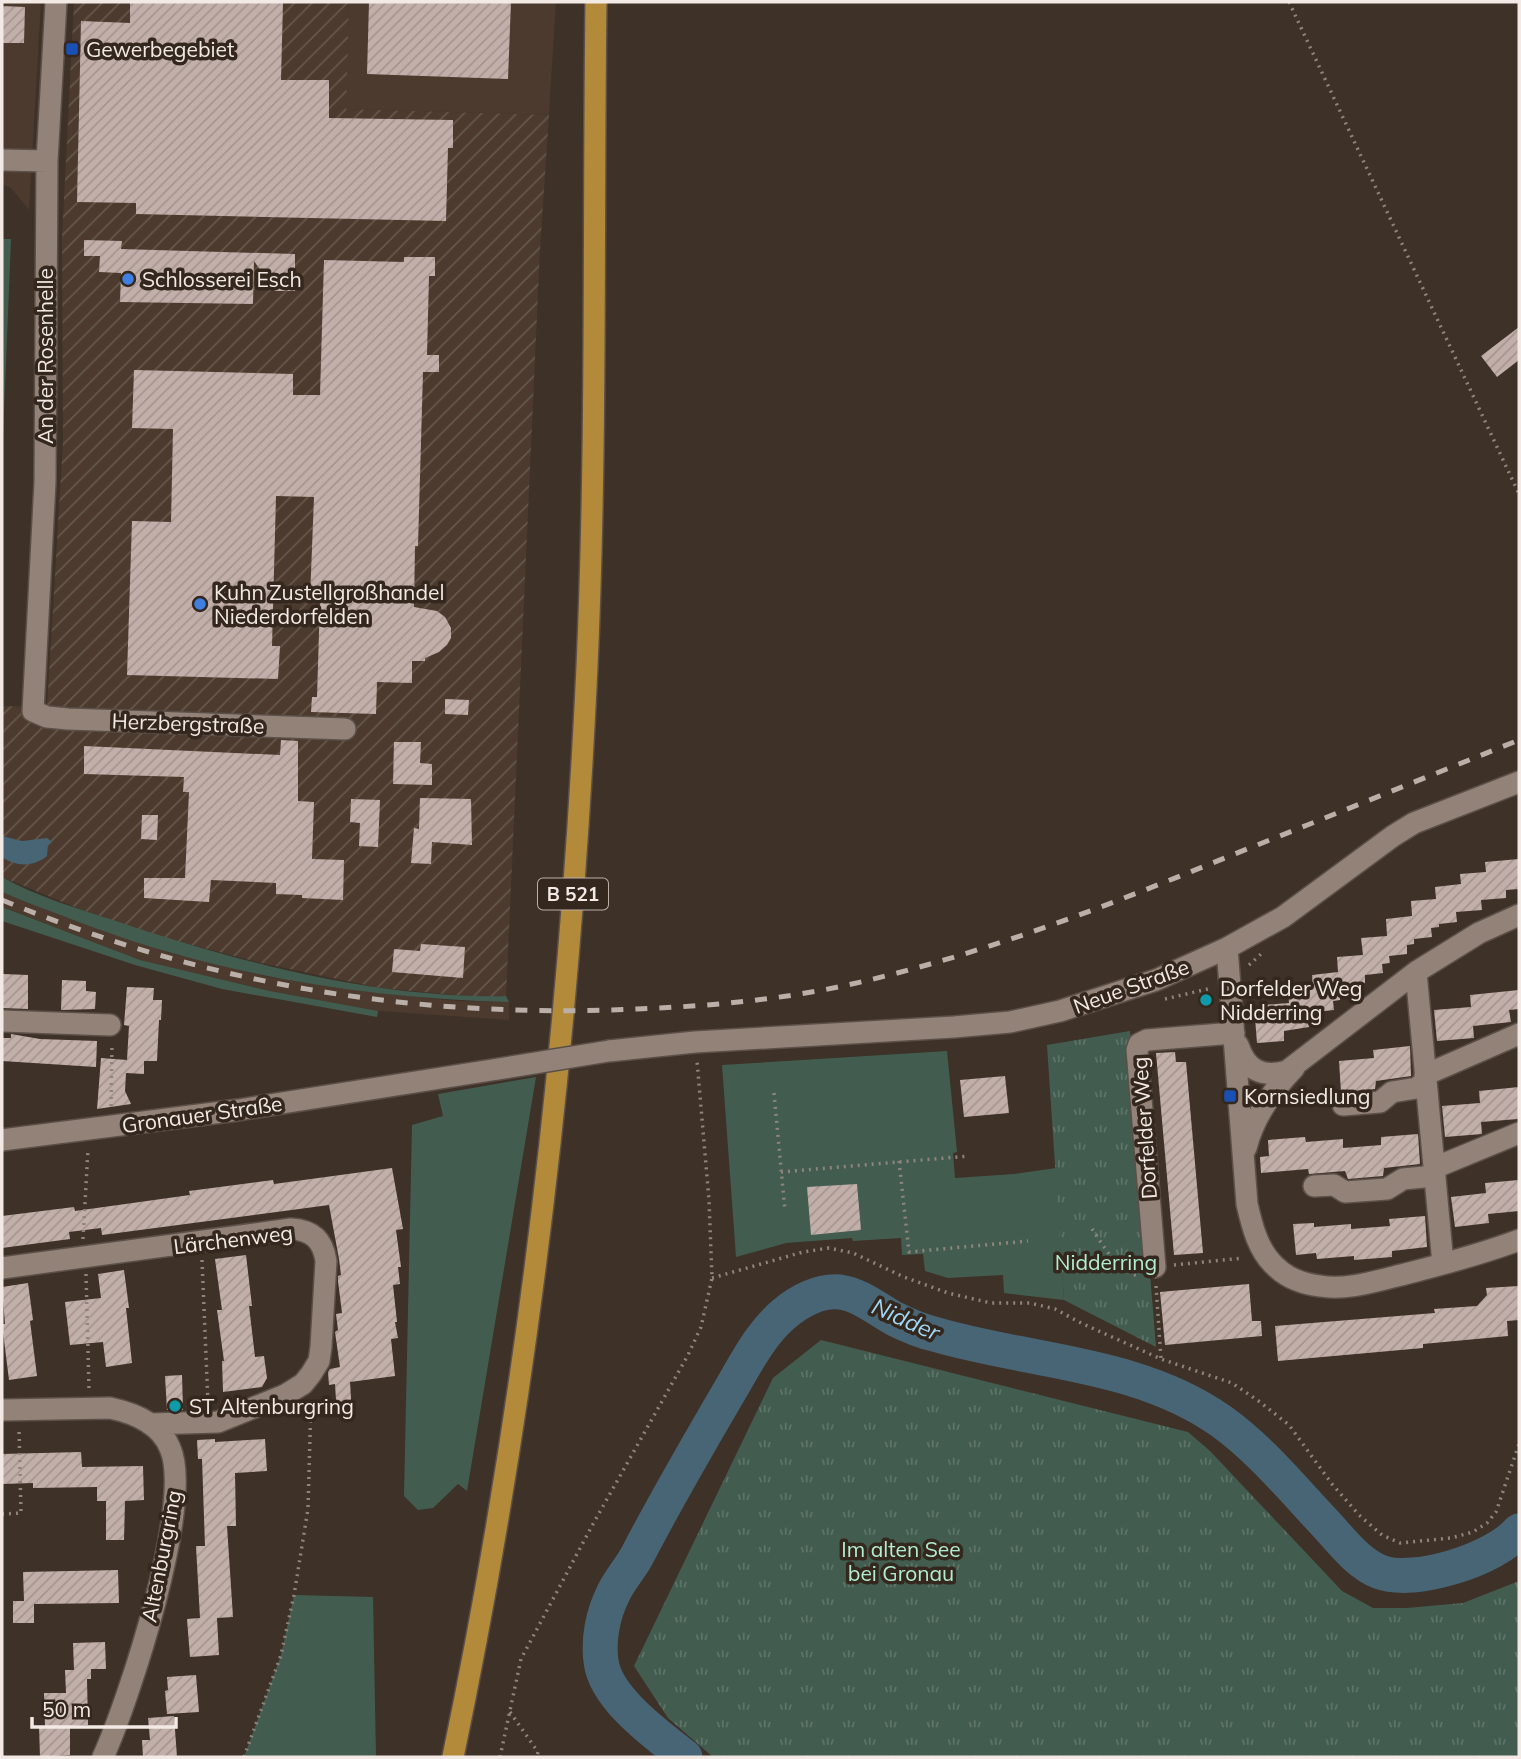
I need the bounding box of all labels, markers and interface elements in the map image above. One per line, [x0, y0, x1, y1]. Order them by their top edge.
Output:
place label: Gewerbegebiet [86, 36, 234, 62]
marker: Gewerbegebiet [64, 41, 80, 57]
place label: Schlosserei Esch [142, 266, 302, 292]
street label: An der Rosenhelle [32, 268, 58, 444]
marker: Schlosserei Esch [120, 271, 136, 287]
place label: Kuhn Zustellgroßhandel Niederdorfelden [214, 579, 444, 629]
marker: Kuhn Zustellgroßhandel Niederdorfelden [192, 596, 208, 612]
street label: Herzbergstraße [111, 707, 265, 739]
road number: B 521 [538, 878, 608, 909]
street label: Neue Straße [1070, 953, 1192, 1019]
place label: Dorfelder Weg Nidderring [1220, 975, 1362, 1025]
marker: Dorfelder Weg Nidderring [1198, 992, 1214, 1008]
street label: Dorfelder Weg [1126, 1056, 1162, 1200]
place label: Kornsiedlung [1244, 1083, 1371, 1109]
marker: Kornsiedlung [1222, 1088, 1238, 1104]
street label: Gronauer Straße [120, 1090, 284, 1138]
street label: Lärchenweg [172, 1219, 294, 1259]
park label: Nidderring [1055, 1249, 1157, 1275]
water label: Nidder [868, 1291, 946, 1347]
place label: ST Altenburgring [189, 1393, 354, 1419]
marker: ST Altenburgring [167, 1398, 183, 1414]
street label: Altenburgring [135, 1488, 187, 1624]
park label: Im alten See bei Gronau [841, 1536, 961, 1586]
scale bar [32, 1686, 175, 1730]
text: 50 m [42, 1696, 91, 1722]

